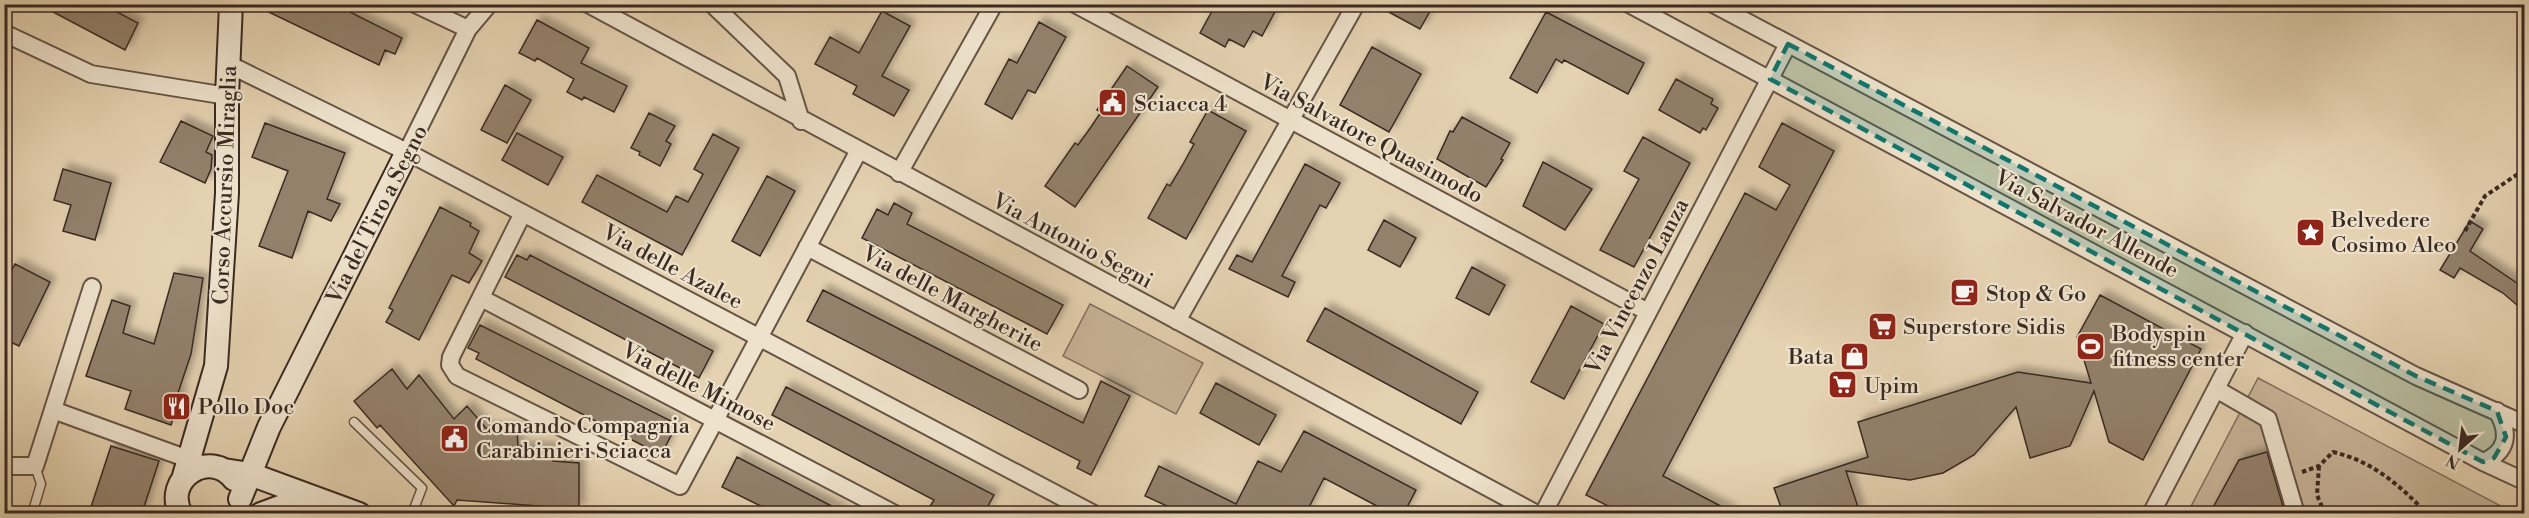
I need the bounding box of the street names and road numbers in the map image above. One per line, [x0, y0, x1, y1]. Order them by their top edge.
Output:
street label: Corso Accursio Miraglia [208, 64, 243, 305]
street label: Via Salvatore Quasimodo [1254, 68, 1488, 210]
street label: Via del Tiro a Segno [320, 121, 434, 309]
street label: Via Salvador Allende [1989, 164, 2183, 284]
street label: Via Antonio Segni [986, 187, 1157, 295]
street label: Via Vincenzo Lanza [1579, 193, 1696, 380]
street label: Via delle Azalee [597, 219, 747, 316]
street label: Via delle Margherite [856, 240, 1047, 358]
street label: Via delle Mimose [616, 337, 780, 438]

